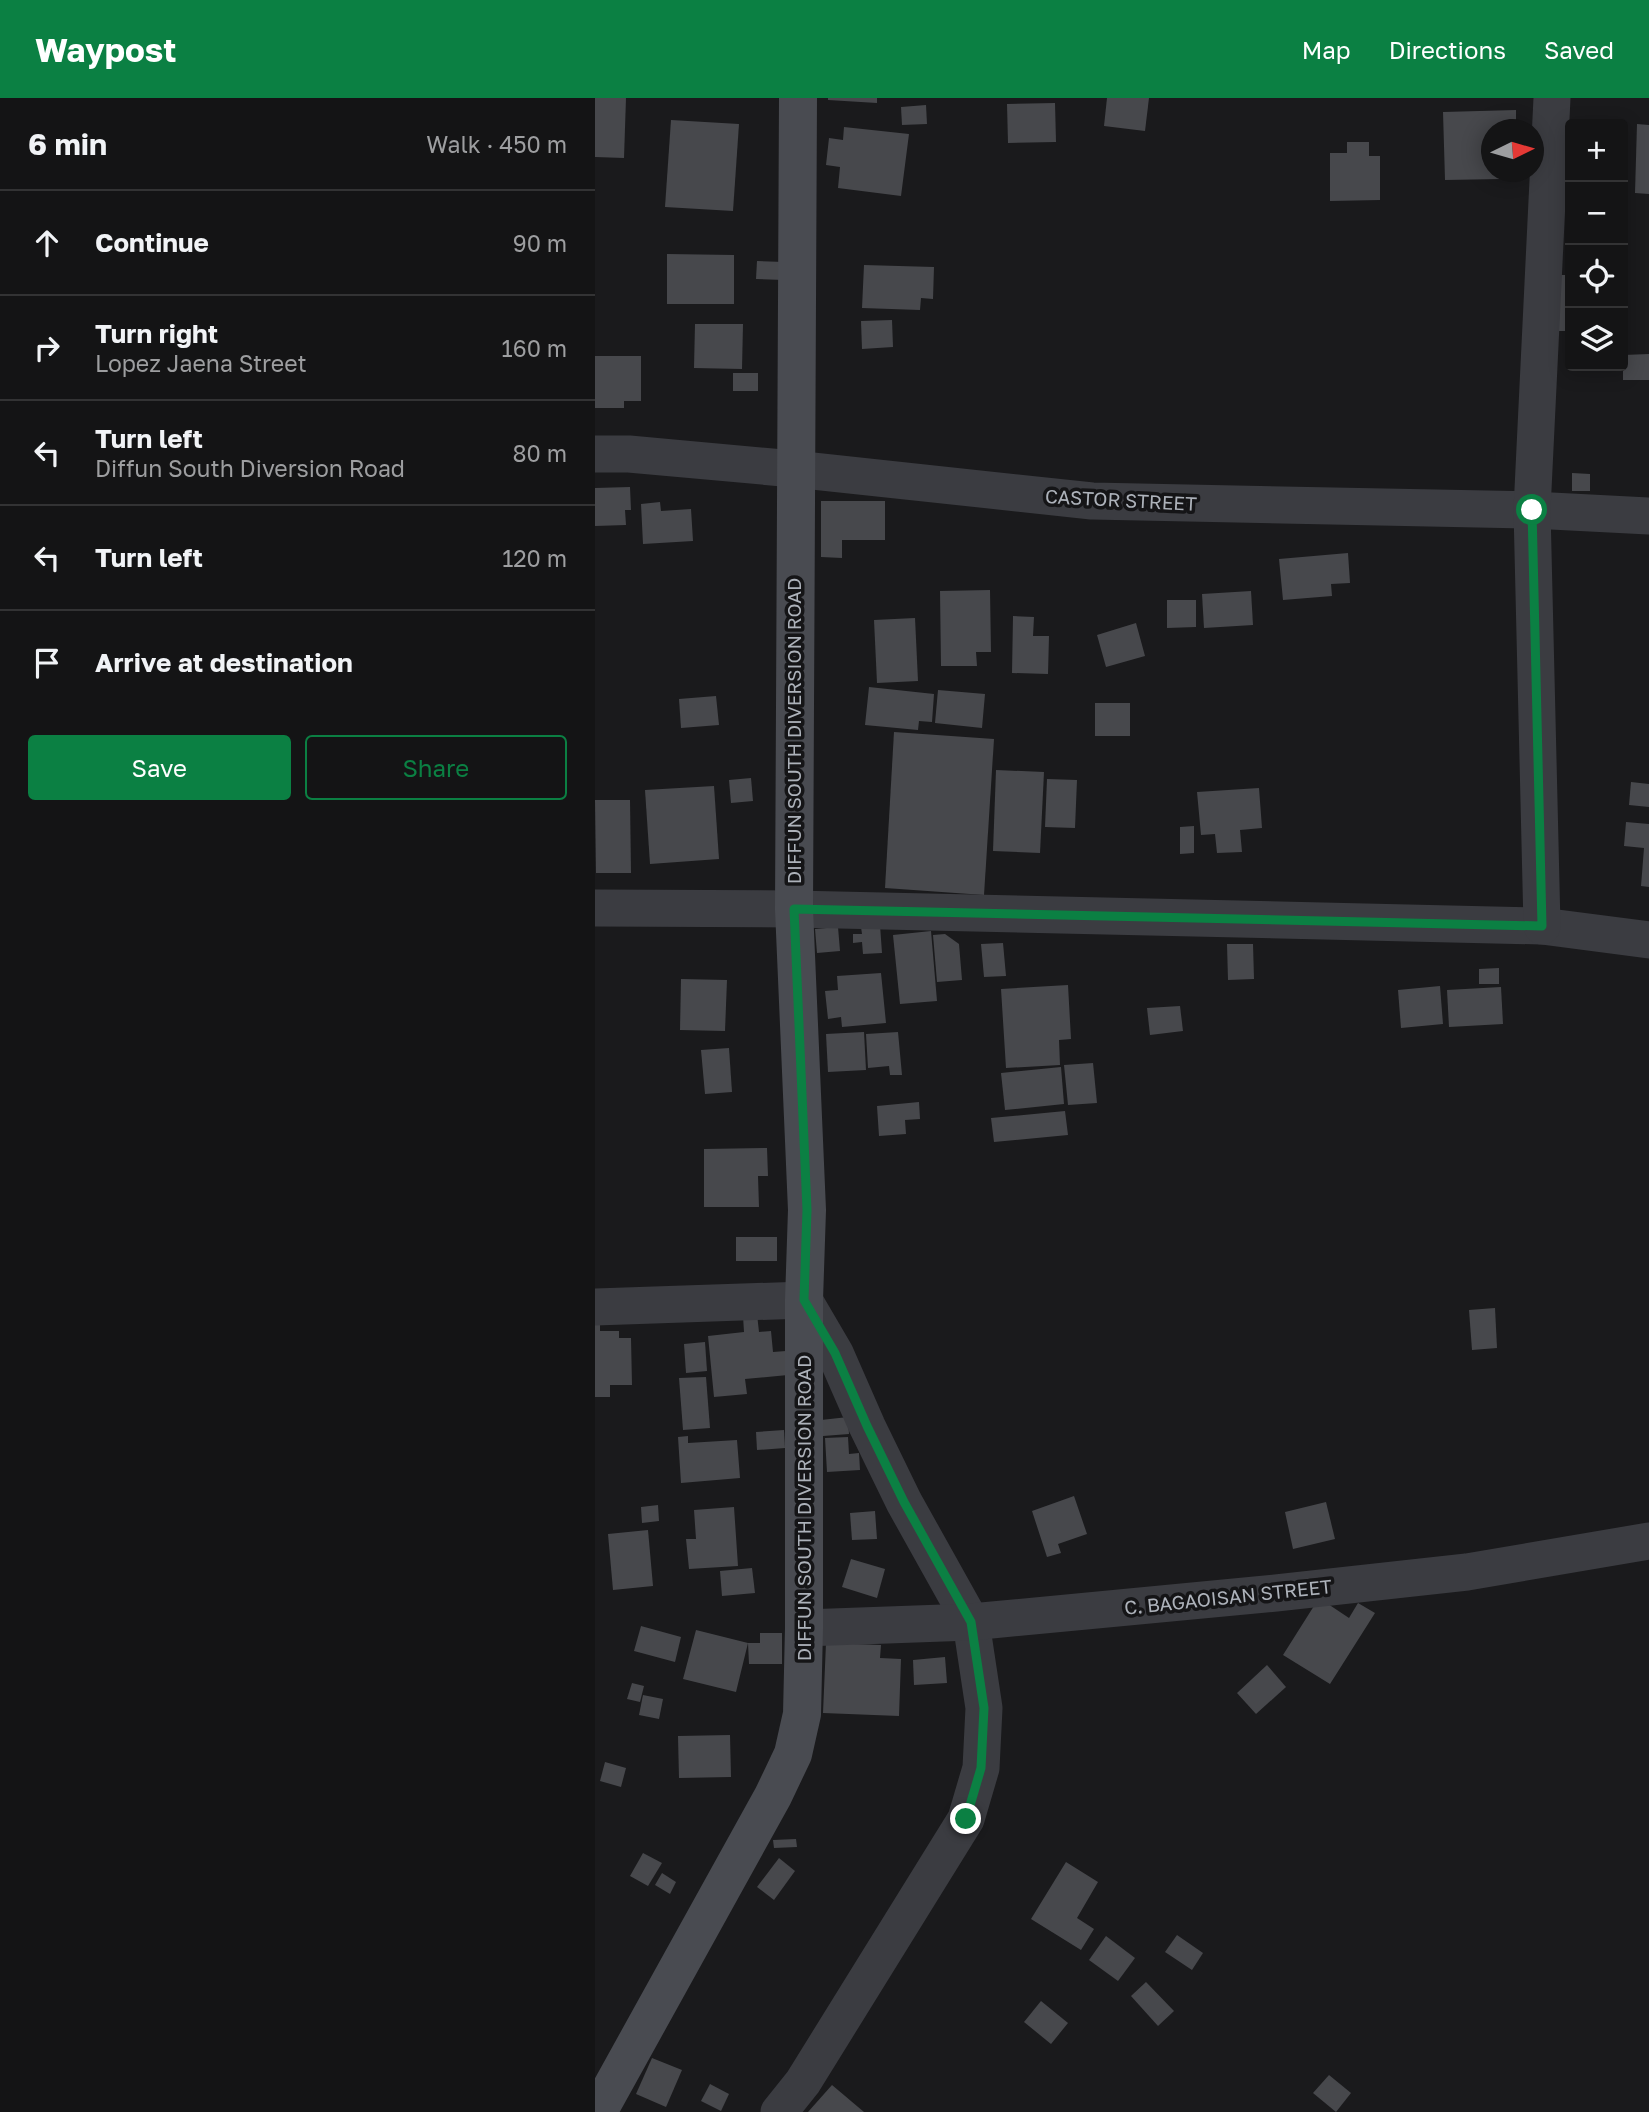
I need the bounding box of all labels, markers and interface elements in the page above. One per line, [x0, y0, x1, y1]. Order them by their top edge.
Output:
text: Waypost [35, 30, 176, 69]
text: Map [1302, 35, 1351, 64]
text: Directions [1389, 35, 1506, 64]
text: Saved [1544, 35, 1614, 64]
north arrow [1481, 119, 1544, 182]
map controls [1565, 119, 1628, 371]
button: + [1565, 119, 1628, 182]
text: 6 min [28, 126, 107, 162]
text: Walk · 450 m [426, 130, 567, 158]
button: − [1565, 182, 1628, 245]
icon: ahead [28, 224, 66, 262]
text: Continue [95, 227, 209, 258]
text: 90 m [513, 229, 567, 257]
button: locate [1565, 245, 1628, 308]
button: layers [1565, 308, 1628, 371]
text: Turn right [95, 318, 218, 349]
icon: right [28, 329, 66, 367]
text: 160 m [502, 334, 567, 362]
text: Lopez Jaena Street [95, 349, 307, 377]
text: Turn left [95, 423, 203, 454]
icon: left [28, 434, 66, 472]
text: 80 m [513, 439, 567, 467]
text: Diffun South Diversion Road [95, 454, 405, 482]
street label: CASTOR STREET [1045, 484, 1198, 515]
route start [1516, 494, 1547, 525]
icon: left [28, 539, 66, 577]
text: Turn left [95, 542, 203, 573]
text: 120 m [502, 544, 567, 572]
street label: DIFFUN SOUTH DIVERSION ROAD [782, 578, 805, 884]
icon: arrive [28, 644, 66, 682]
text: Arrive at destination [95, 647, 353, 678]
button: Save [28, 735, 291, 800]
button: Share [305, 735, 567, 800]
street label: DIFFUN SOUTH DIVERSION ROAD [792, 1355, 815, 1661]
street label: C. BAGAOISAN STREET [1123, 1574, 1333, 1619]
route end [950, 1803, 981, 1834]

